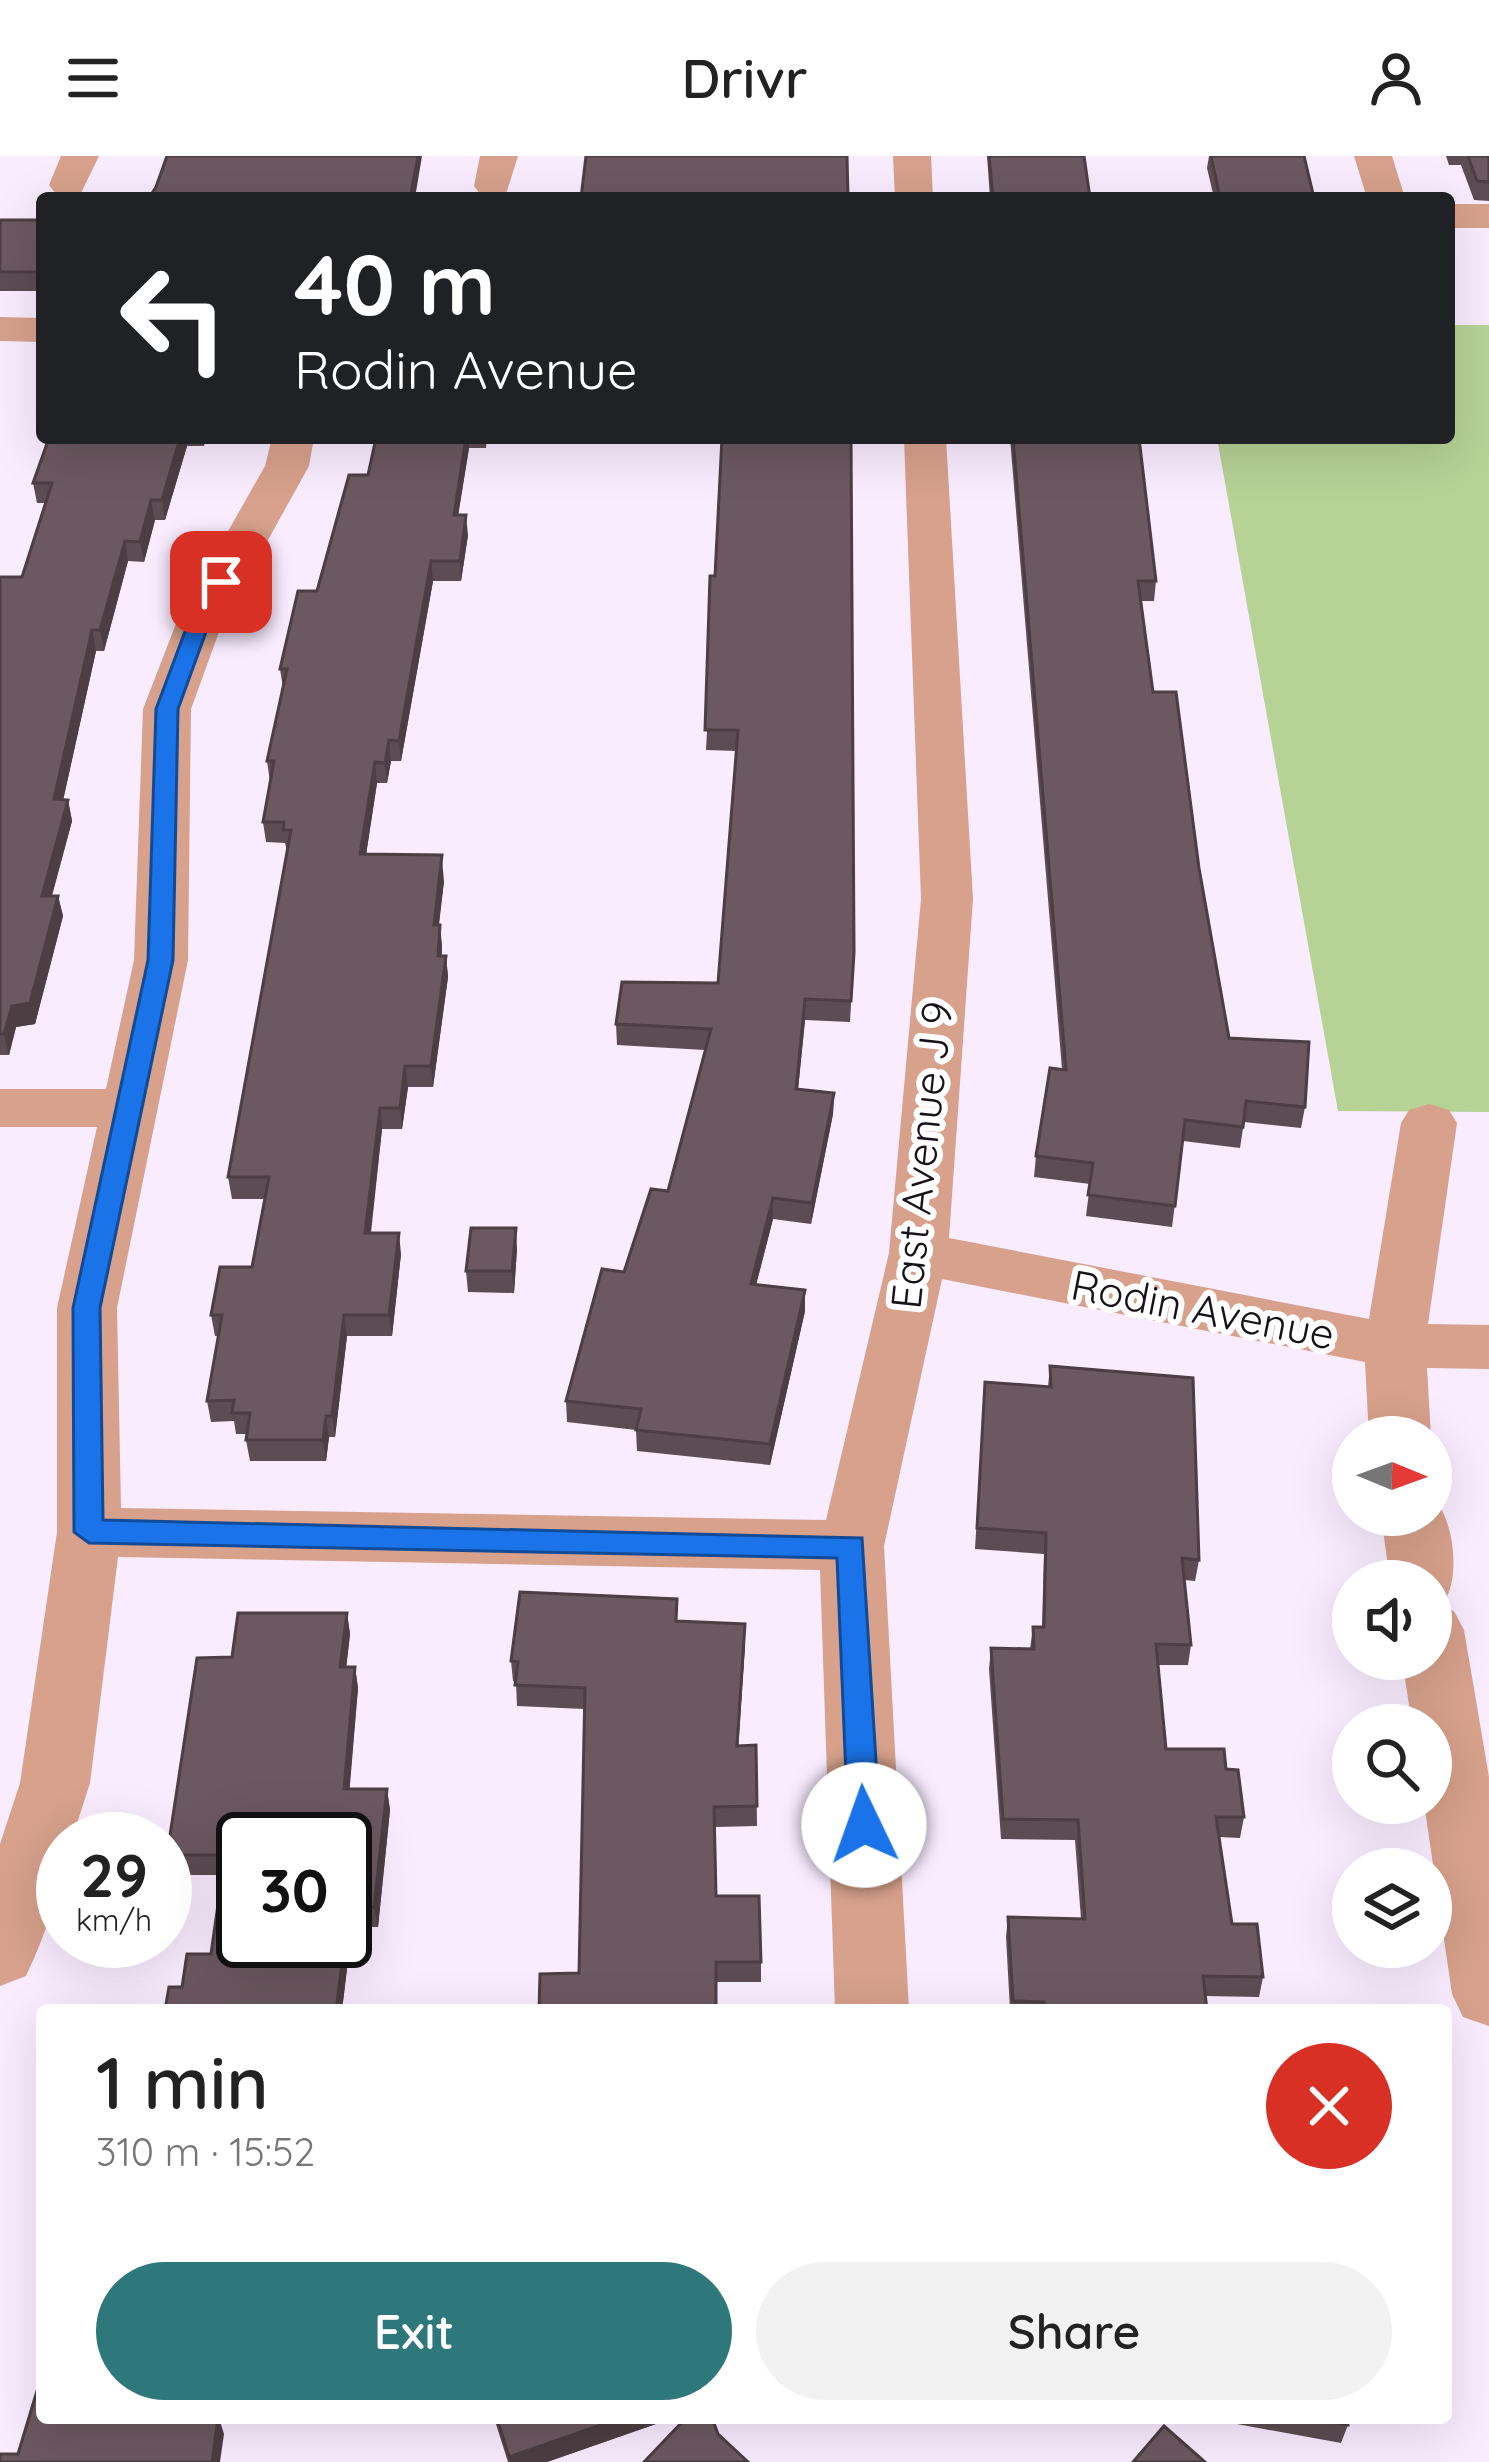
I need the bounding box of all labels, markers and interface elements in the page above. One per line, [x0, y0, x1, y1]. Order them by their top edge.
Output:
text: Drivr [682, 44, 807, 112]
icon: menu [60, 45, 126, 111]
icon: person [1363, 45, 1429, 111]
text: 40 m [294, 231, 496, 336]
icon: left [96, 240, 252, 396]
text: Rodin Avenue [294, 335, 637, 403]
pin [170, 531, 272, 633]
icon: arrive [188, 549, 254, 615]
street label: East Avenue J 9 [879, 999, 963, 1311]
street label: Rodin Avenue [1067, 1258, 1339, 1360]
north arrow [1332, 1416, 1452, 1536]
map controls [1332, 1416, 1452, 1968]
button: sound [1332, 1560, 1452, 1680]
button: search [1332, 1704, 1452, 1824]
position arrow [801, 1762, 927, 1888]
speed limit sign: 30 [216, 1812, 372, 1968]
text: 29 [80, 1837, 148, 1912]
button: layers [1332, 1848, 1452, 1968]
text: km/h [76, 1901, 152, 1939]
text: 1 min [96, 2037, 269, 2127]
button: close [1266, 2043, 1392, 2169]
text: 310 m · 15:52 [96, 2127, 315, 2176]
button: Exit [96, 2262, 732, 2400]
button: Share [756, 2262, 1392, 2400]

